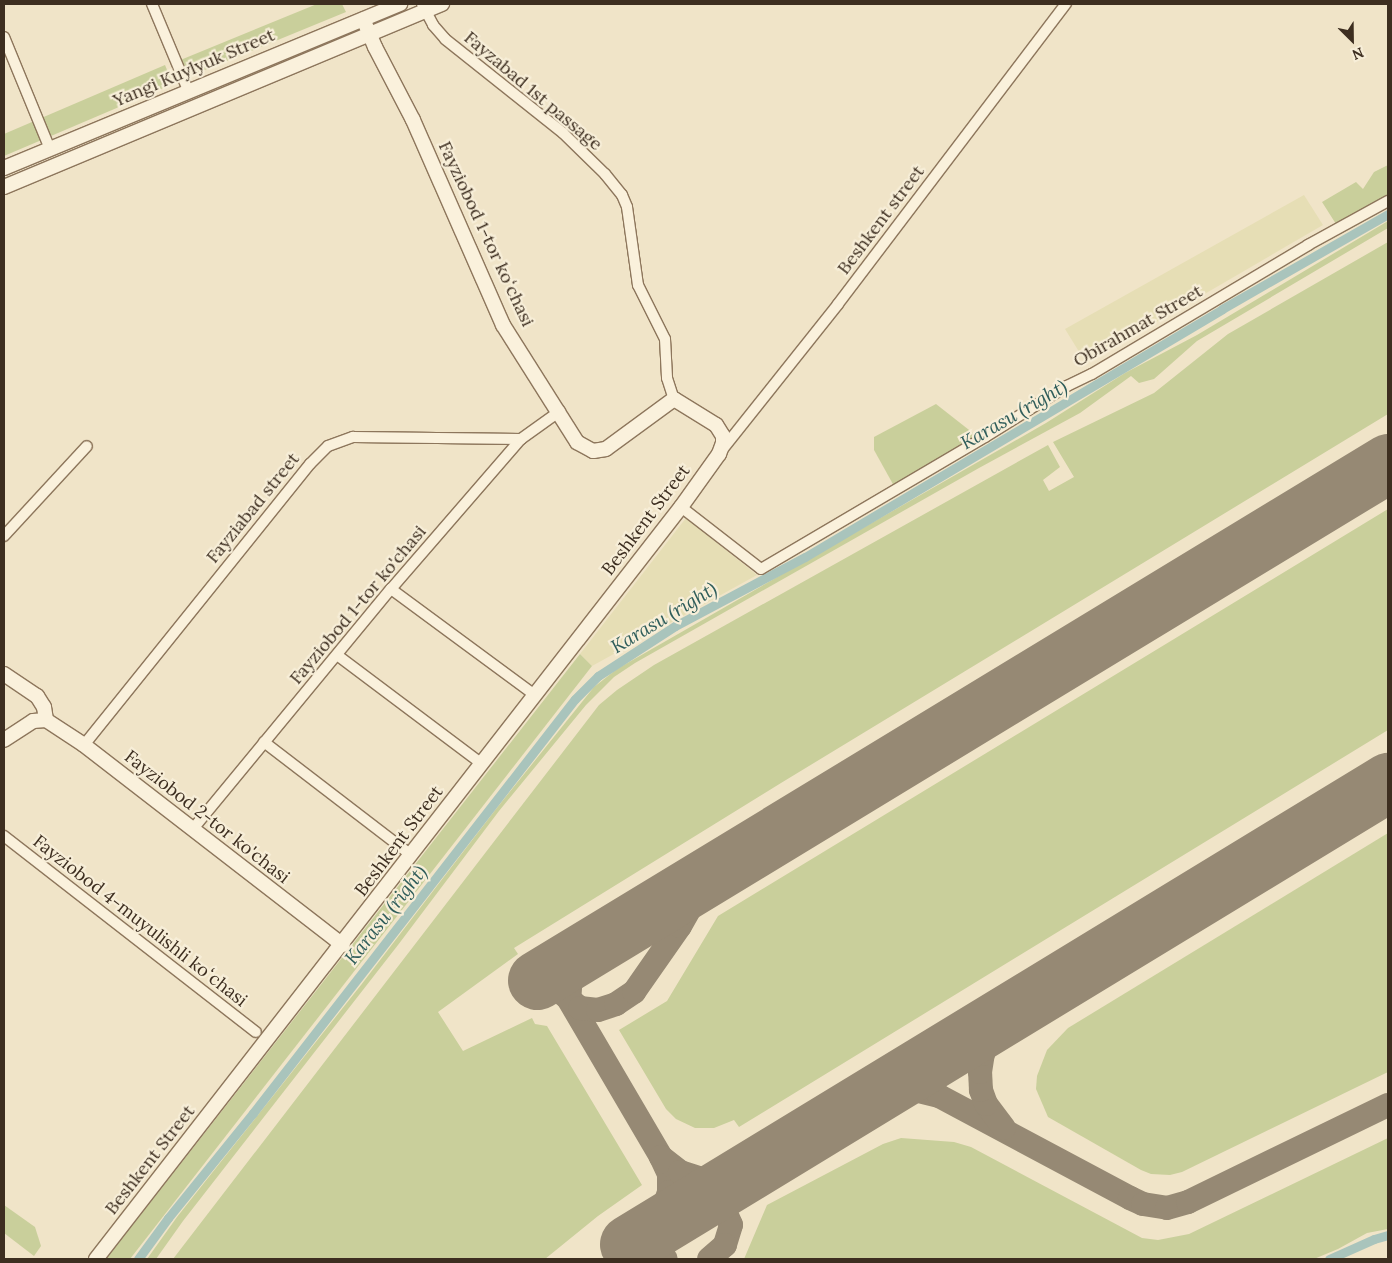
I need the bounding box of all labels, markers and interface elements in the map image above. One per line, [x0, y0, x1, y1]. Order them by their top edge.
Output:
north arrow [1327, 15, 1377, 65]
street label: Yangi Kuylyuk Street [110, 24, 278, 112]
street label: Fayzabad 1st passage [460, 27, 606, 155]
text: N [1349, 43, 1366, 64]
street label: Fayziobod 1-tor koʻchasi [434, 138, 538, 330]
street label: Beshkent street [833, 161, 929, 279]
street label: Obirahmat Street [1070, 280, 1206, 372]
water label: Karasu (right) [957, 375, 1071, 455]
street label: Fayziabad street [202, 448, 304, 568]
street label: Beshkent Street [597, 460, 695, 580]
street label: Fayziobod 1-tor ko'chasi [285, 521, 431, 689]
water label: Karasu (right) [607, 578, 721, 658]
street label: Fayziobod 2-tor ko'chasi [120, 746, 294, 888]
street label: Beshkent Street [350, 781, 448, 901]
street label: Fayziobod 4-muyulishli koʻchasi [29, 831, 251, 1011]
water label: Karasu (right) [340, 861, 432, 969]
street label: Beshkent Street [101, 1101, 199, 1219]

